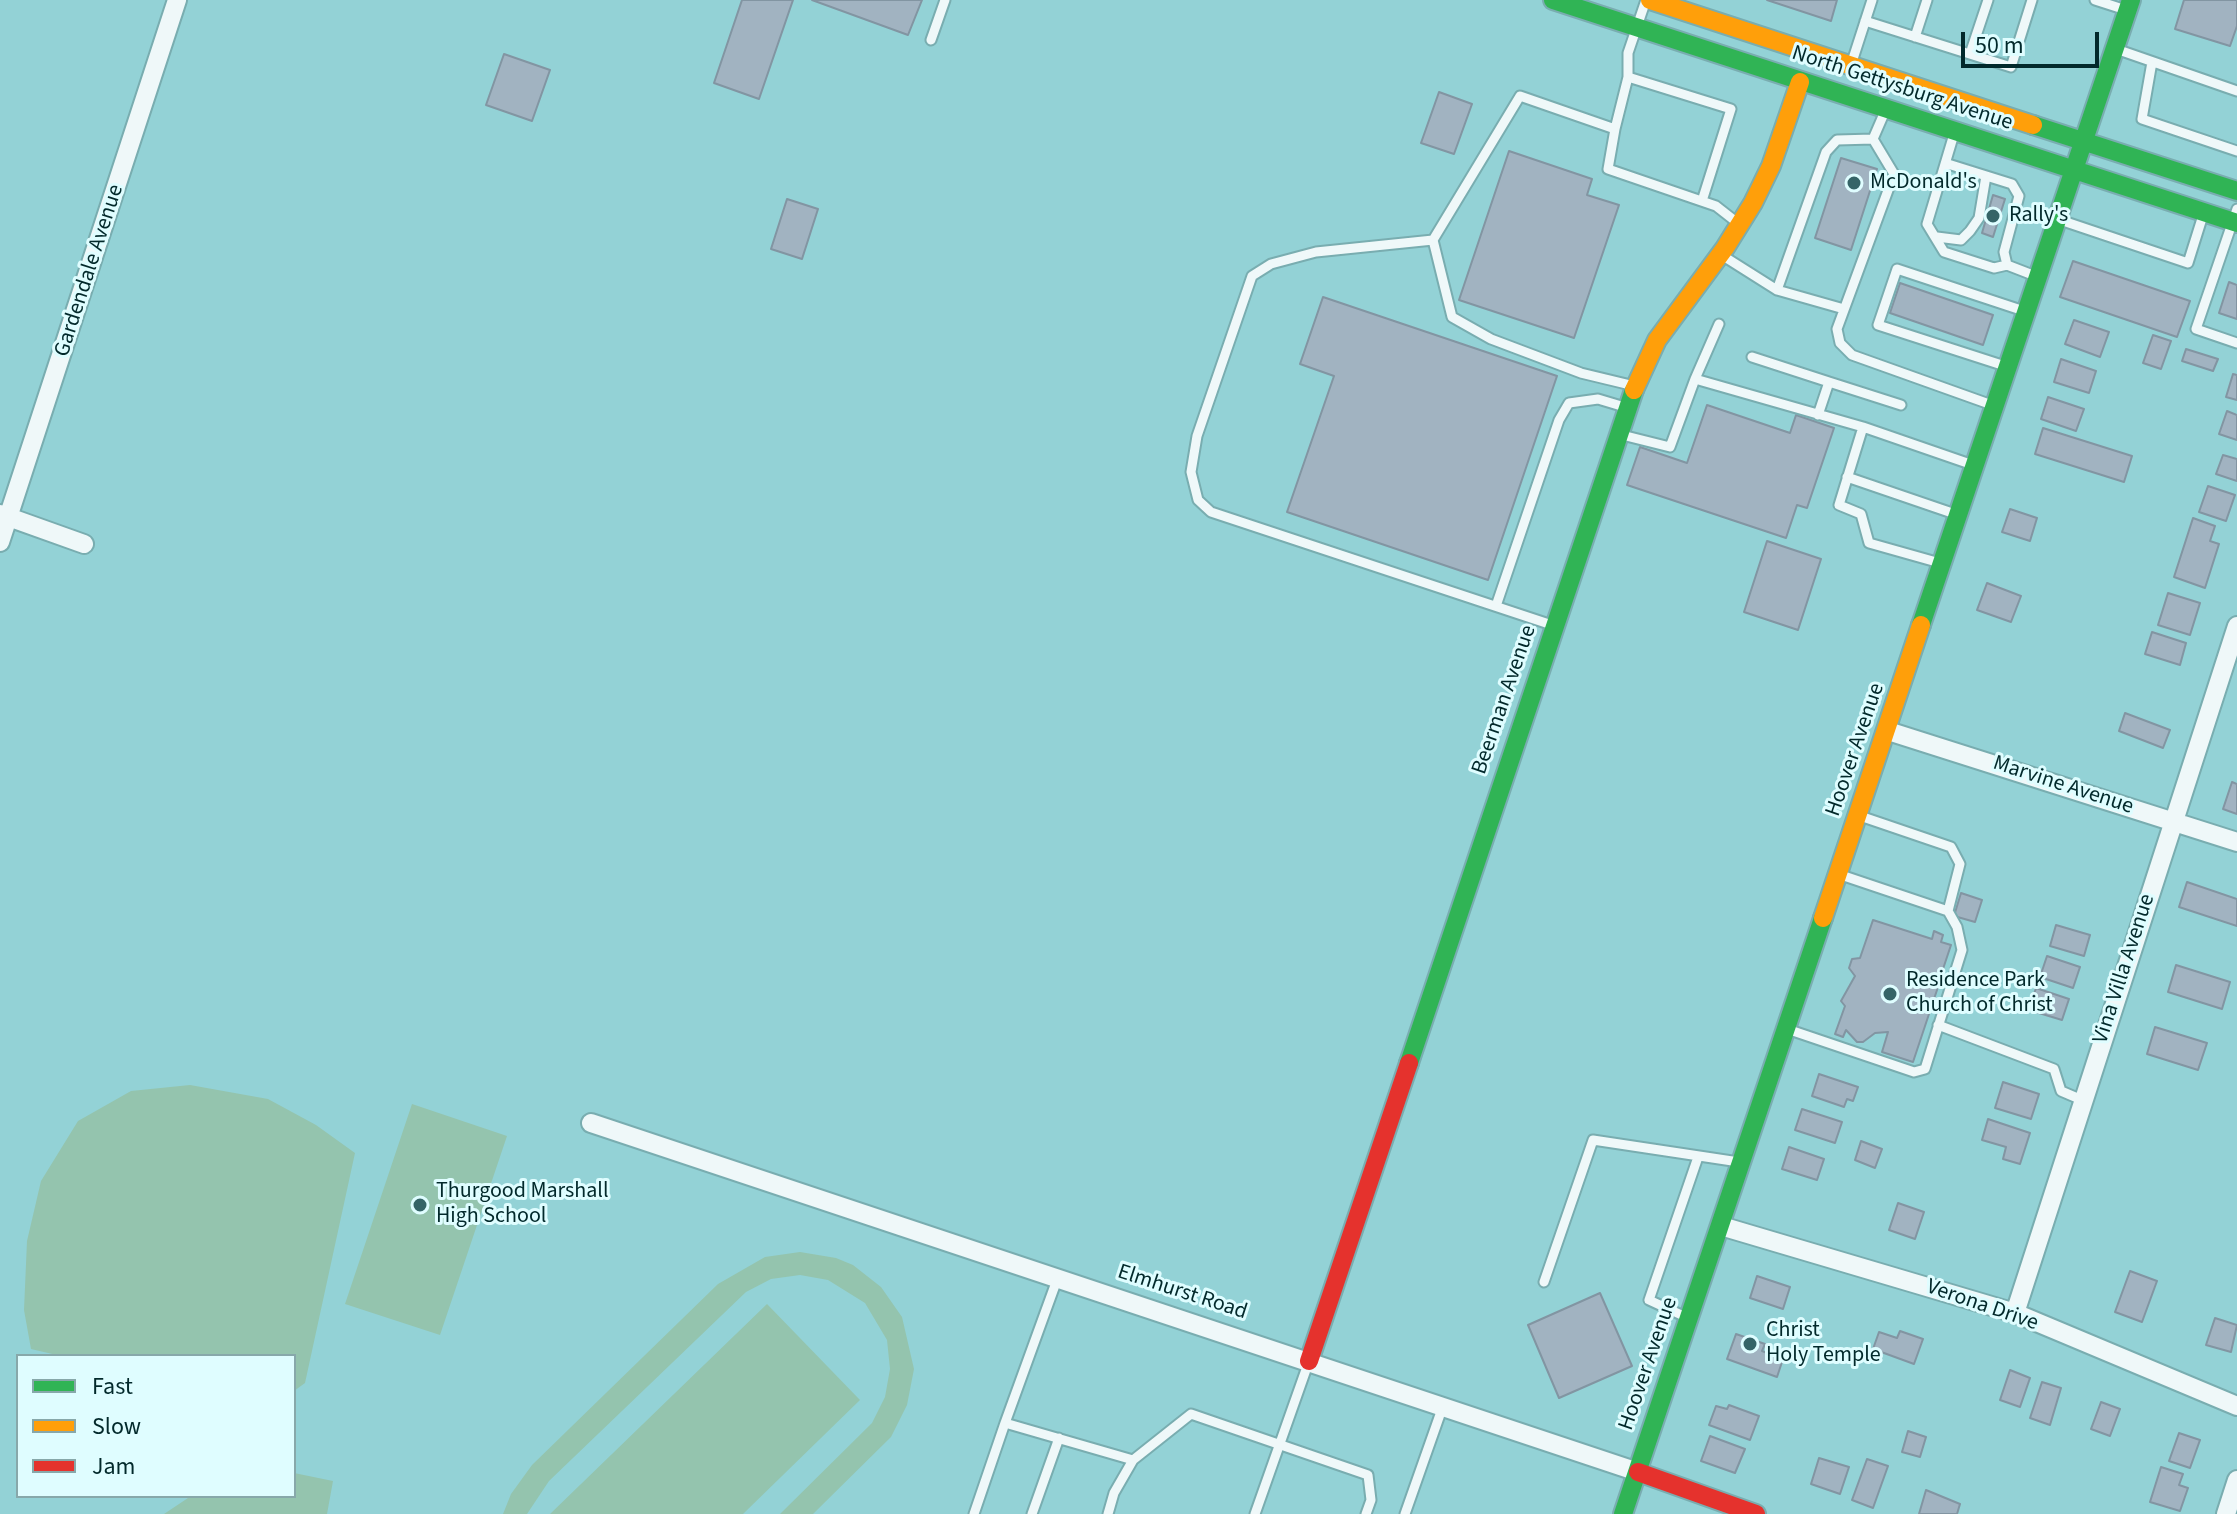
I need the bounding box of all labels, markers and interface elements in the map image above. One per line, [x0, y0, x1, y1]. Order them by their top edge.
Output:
scale bar [1965, 16, 2103, 66]
text: 50 m [1975, 28, 2024, 63]
street label: North Gettysburg Avenue [1788, 41, 2016, 137]
place label: McDonald's [1870, 170, 1977, 196]
marker: McDonald's [1845, 174, 1863, 192]
street label: Gardendale Avenue [50, 182, 130, 360]
place label: Rally's [2009, 203, 2068, 229]
marker: Rally's [1984, 207, 2002, 225]
street label: Beerman Avenue [1467, 622, 1543, 778]
street label: Hoover Avenue [1821, 680, 1891, 820]
street label: Marvine Avenue [1989, 751, 2137, 821]
street label: Vina Villa Avenue [2088, 891, 2162, 1047]
place label: Residence Park Church of Christ [1906, 968, 2053, 1020]
marker: Residence Park Church of Christ [1881, 985, 1899, 1003]
place label: Thurgood Marshall High School [436, 1179, 609, 1230]
marker: Thurgood Marshall High School [411, 1196, 429, 1214]
street label: Elmhurst Road [1114, 1260, 1250, 1326]
street label: Verona Drive [1923, 1275, 2041, 1337]
street label: Hoover Avenue [1614, 1294, 1684, 1434]
place label: Christ Holy Temple [1766, 1318, 1881, 1370]
marker: Christ Holy Temple [1741, 1335, 1759, 1353]
legend [16, 1354, 296, 1498]
text: Fast [92, 1369, 133, 1404]
text: Slow [92, 1409, 141, 1444]
text: Jam [92, 1449, 136, 1484]

